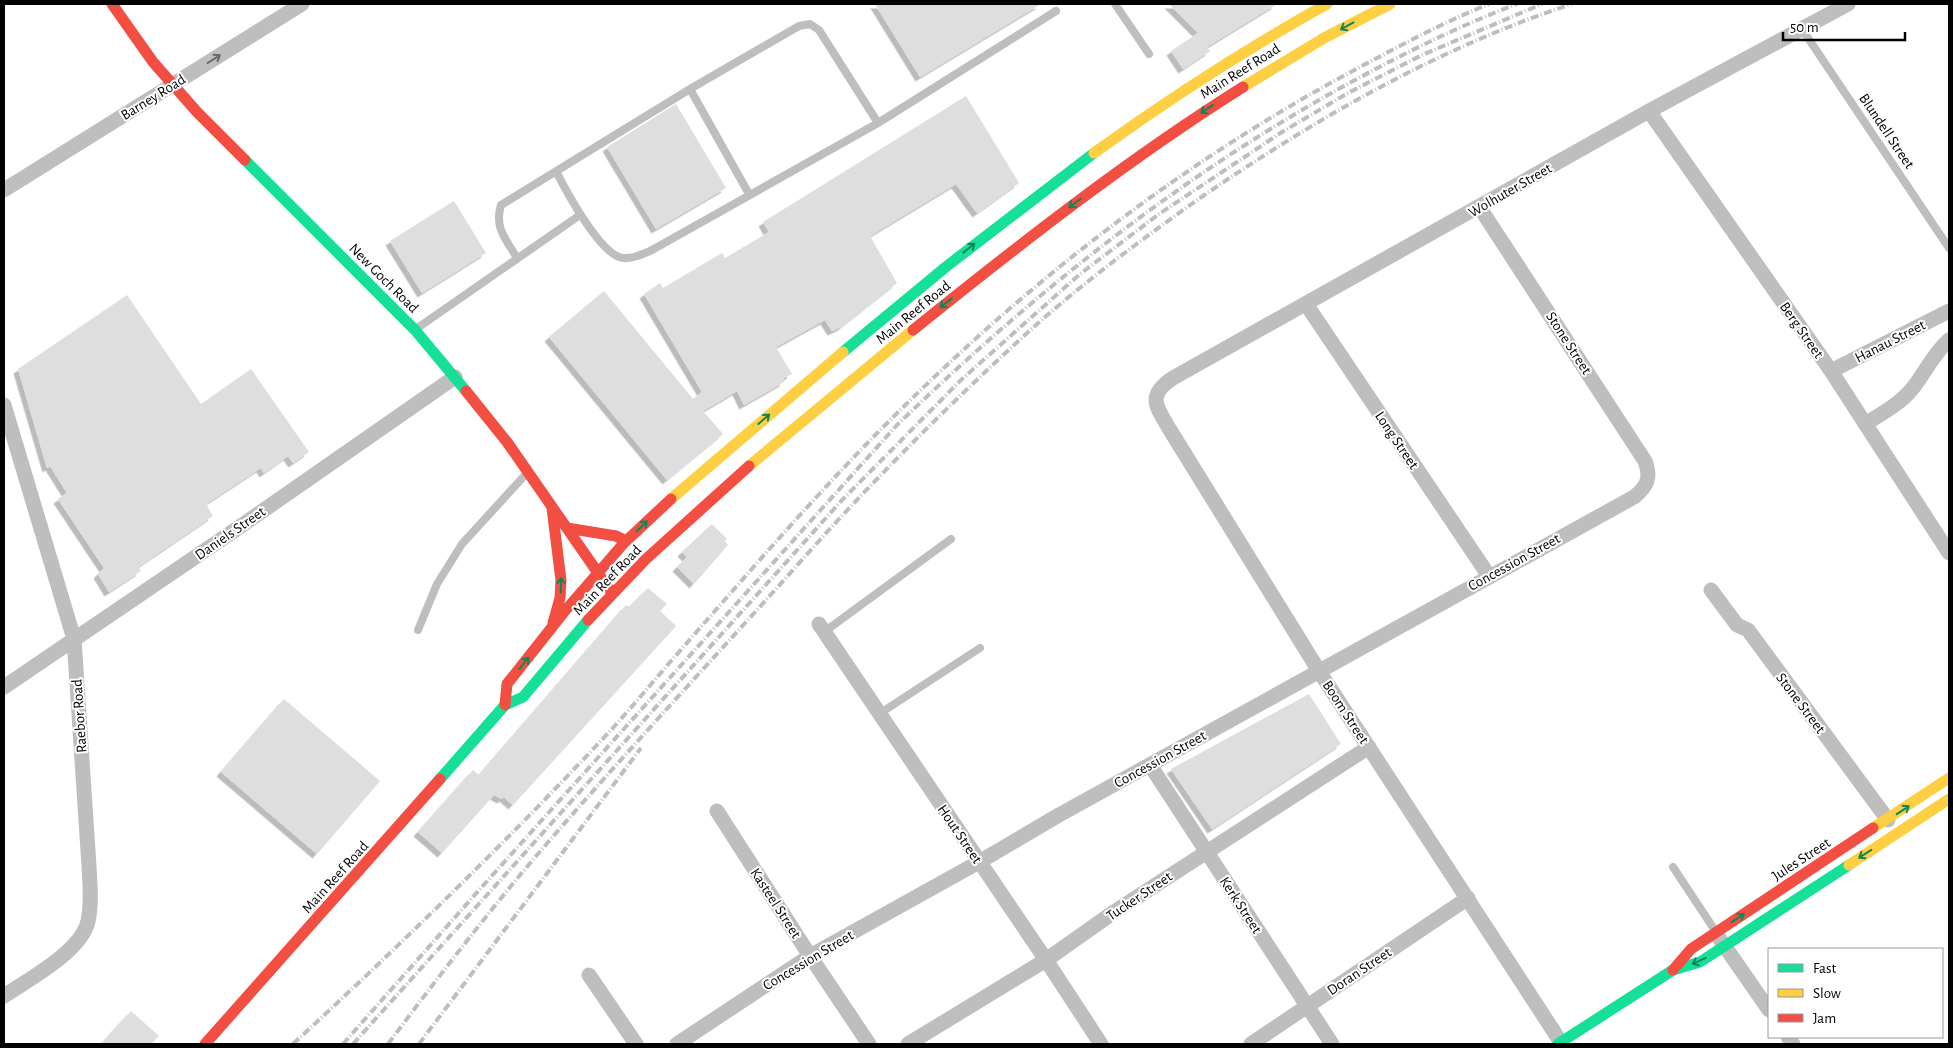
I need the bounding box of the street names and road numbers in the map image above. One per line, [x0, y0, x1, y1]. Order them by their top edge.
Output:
street label: Main Reef Road [1198, 41, 1283, 102]
street label: Barney Road [118, 72, 188, 123]
street label: Blundell Street [1856, 91, 1917, 172]
street label: Wolhuter Street [1466, 160, 1555, 220]
street label: New Goch Road [346, 241, 421, 316]
street label: Main Reef Road [873, 278, 954, 347]
street label: Berg Street [1777, 299, 1826, 361]
street label: Stone Street [1543, 309, 1594, 377]
street label: Hanau Street [1853, 317, 1928, 366]
street label: Long Street [1372, 409, 1421, 472]
street label: Daniels Street [192, 504, 268, 563]
street label: Concession Street [1466, 531, 1563, 594]
street label: Main Reef Road [570, 542, 644, 618]
street label: Stone Street [1773, 670, 1828, 736]
street label: Raebor Road [69, 678, 90, 753]
street label: Boom Street [1320, 678, 1372, 747]
street label: Concession Street [1112, 728, 1209, 791]
street label: Hout Street [934, 802, 985, 867]
street label: Jules Street [1769, 835, 1833, 884]
street label: Main Reef Road [299, 838, 372, 916]
street label: Kasteel Street [747, 865, 804, 941]
street label: Tucker Street [1104, 869, 1175, 924]
street label: Kerk Street [1217, 874, 1264, 936]
street label: Concession Street [760, 927, 856, 993]
street label: Doran Street [1324, 944, 1394, 998]

